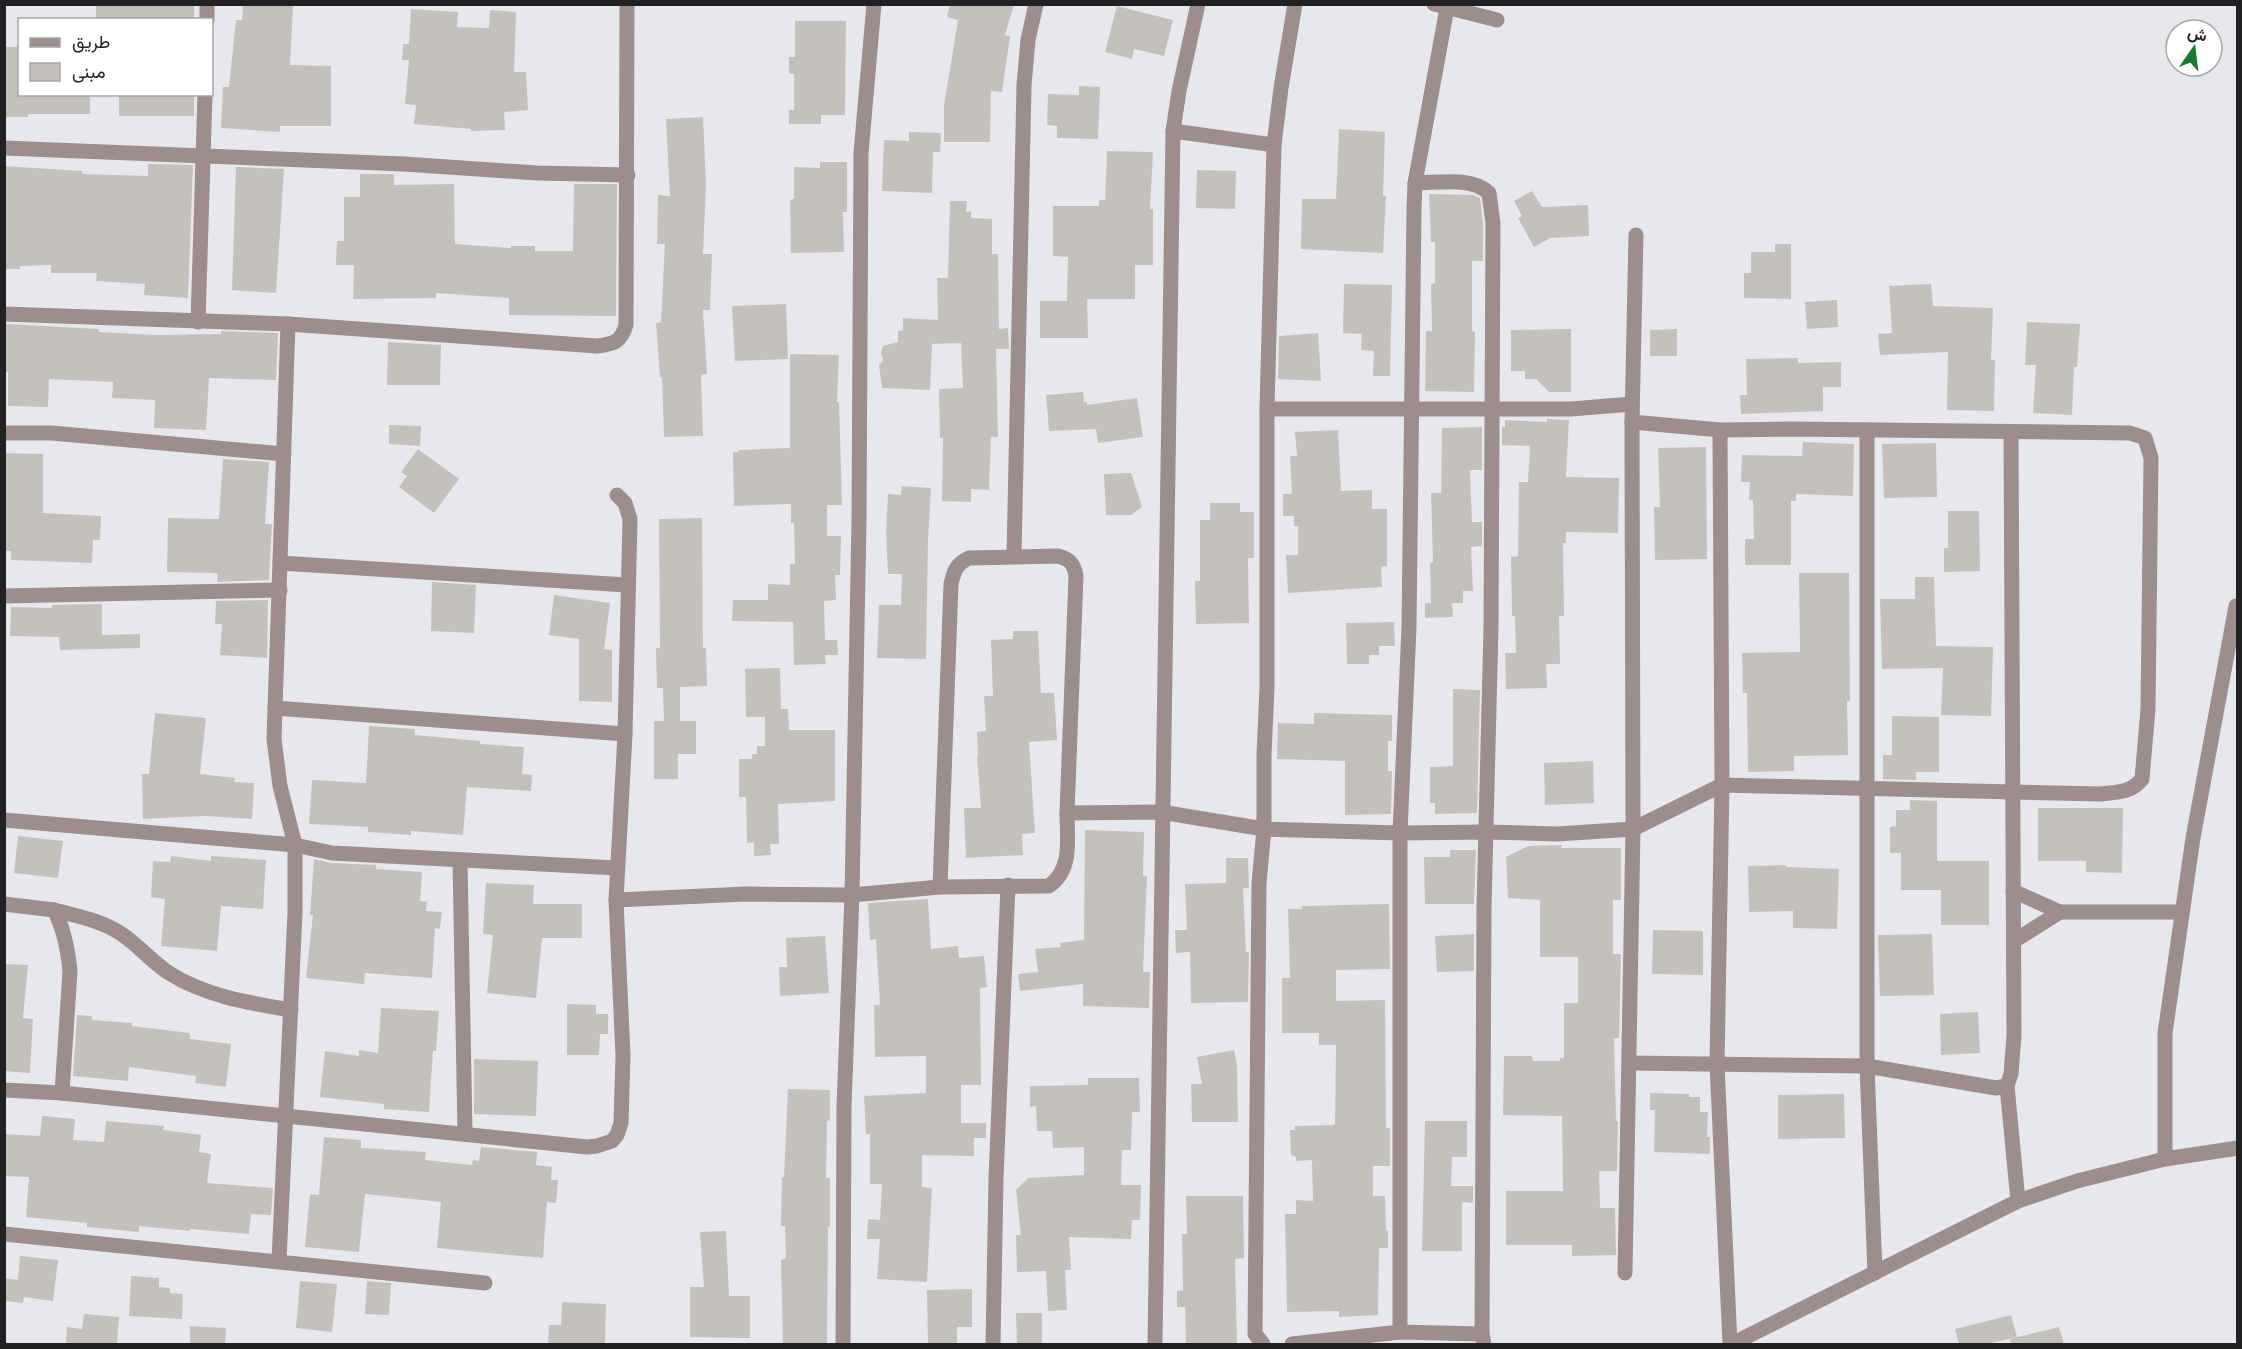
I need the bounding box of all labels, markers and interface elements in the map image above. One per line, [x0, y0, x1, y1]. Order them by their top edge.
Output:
legend [18, 18, 213, 96]
north arrow [2164, 18, 2224, 78]
text: ش [2185, 21, 2209, 47]
text: طريق [72, 30, 110, 54]
text: مبنى [72, 60, 106, 84]

